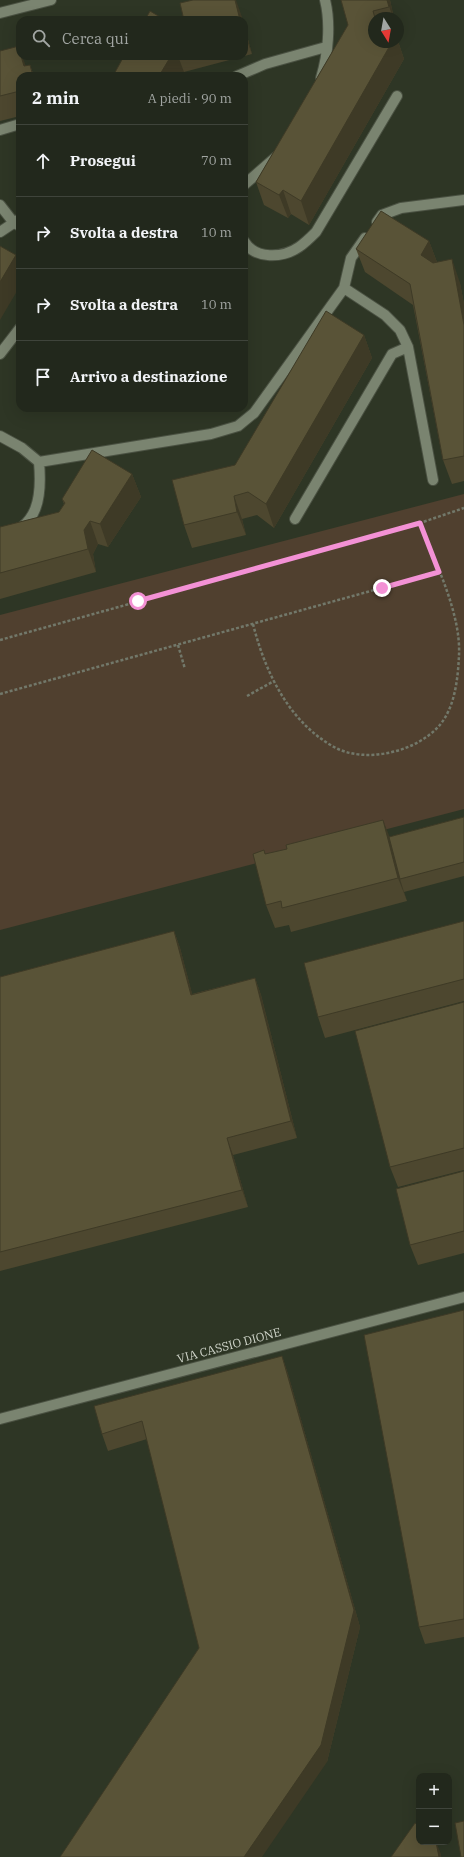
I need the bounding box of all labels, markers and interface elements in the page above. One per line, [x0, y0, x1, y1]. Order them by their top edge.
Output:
north arrow [368, 12, 404, 48]
search box [16, 16, 248, 60]
icon: search [30, 27, 52, 49]
text: Cerca qui [62, 29, 129, 48]
text: 2 min [32, 87, 80, 109]
text: A piedi · 90 m [148, 90, 232, 107]
icon: ahead [32, 150, 54, 172]
text: Prosegui [70, 151, 136, 170]
text: 70 m [201, 152, 232, 169]
icon: right [32, 222, 54, 244]
text: Svolta a destra [70, 223, 178, 242]
text: 10 m [201, 224, 232, 241]
icon: right [32, 294, 54, 316]
text: Svolta a destra [70, 295, 178, 314]
text: 10 m [201, 296, 232, 313]
icon: arrive [32, 366, 54, 388]
text: Arrivo a destinazione [70, 367, 227, 386]
route end [373, 579, 391, 597]
route start [129, 592, 147, 610]
street label: VIA CASSIO DIONE [175, 1324, 283, 1366]
map controls [416, 1773, 452, 1845]
button: + [416, 1773, 452, 1809]
button: − [416, 1809, 452, 1845]

